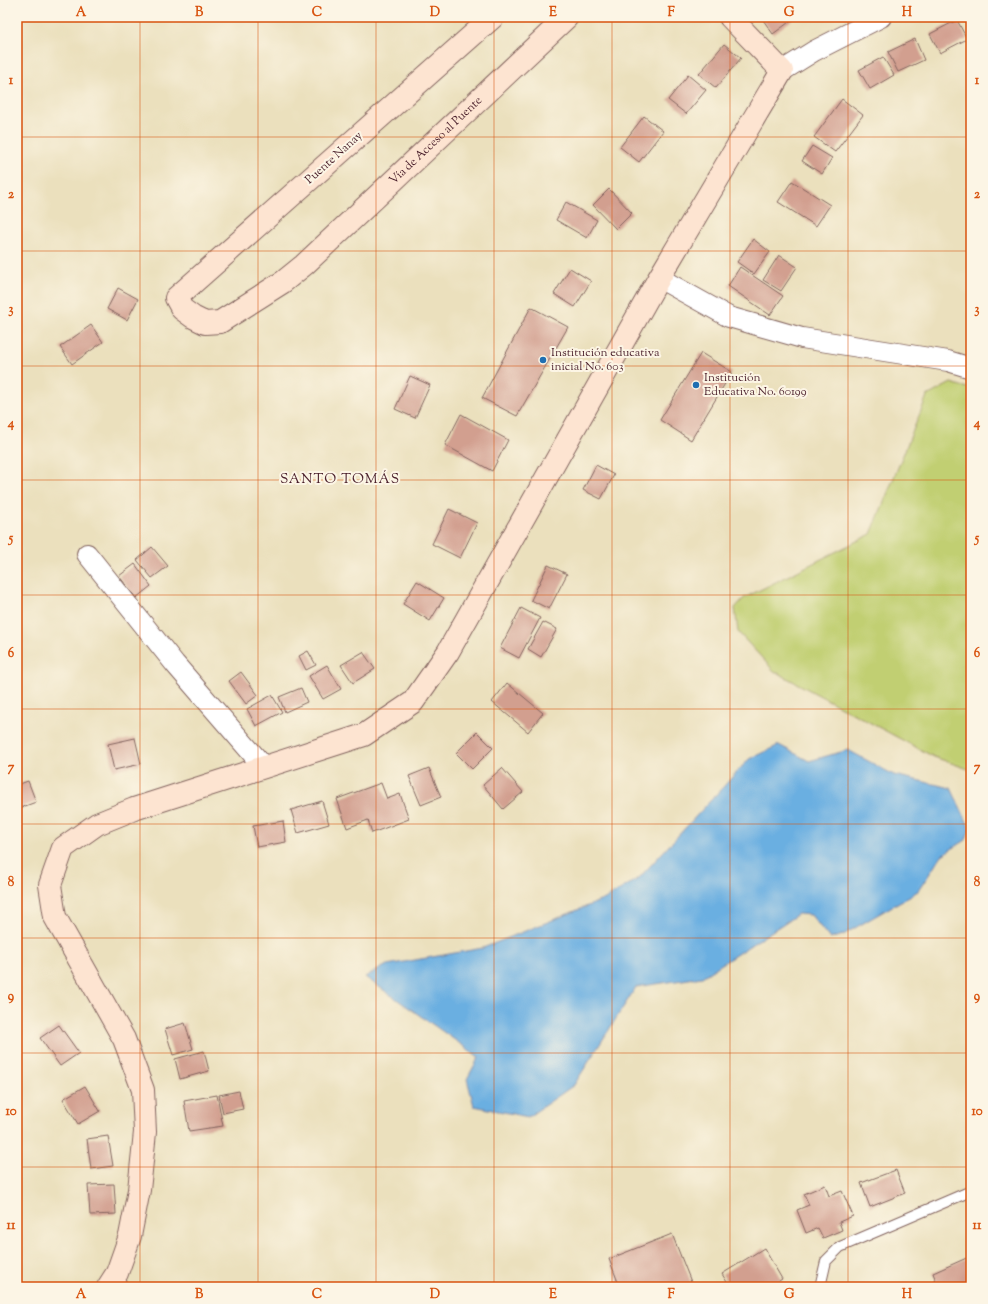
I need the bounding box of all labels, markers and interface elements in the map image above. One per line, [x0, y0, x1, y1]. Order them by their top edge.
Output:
text: A [76, 4, 87, 22]
text: B [195, 4, 204, 22]
text: C [312, 4, 322, 22]
text: D [430, 4, 440, 22]
text: E [549, 4, 557, 22]
text: F [667, 4, 675, 22]
text: G [784, 4, 795, 22]
text: H [902, 4, 913, 22]
text: 1 [9, 72, 14, 90]
text: 1 [975, 72, 980, 90]
street label: Vía de Acceso al Puente [385, 92, 487, 189]
street label: Puente Nanay [301, 127, 367, 189]
text: 2 [8, 186, 15, 204]
text: 2 [974, 186, 981, 204]
text: 3 [8, 301, 14, 319]
text: 3 [974, 301, 980, 319]
place label: Institución educativa inicial No. 603 [551, 344, 660, 376]
marker: Institución educativa inicial No. 603 [538, 355, 548, 365]
place label: Institución Educativa No. 60199 [704, 369, 807, 401]
marker: Institución Educativa No. 60199 [691, 380, 701, 390]
text: 4 [7, 415, 15, 433]
text: 4 [973, 415, 981, 433]
district label: SANTO TOMÁS [280, 470, 400, 490]
text: 5 [8, 530, 14, 548]
text: 5 [974, 530, 980, 548]
text: 6 [8, 645, 15, 663]
text: 6 [974, 645, 981, 663]
text: 7 [8, 759, 15, 777]
text: 7 [974, 759, 981, 777]
text: 8 [8, 874, 15, 892]
text: 8 [974, 874, 981, 892]
text: 9 [8, 988, 15, 1006]
text: 9 [974, 988, 981, 1006]
text: 10 [5, 1103, 17, 1121]
text: 10 [971, 1103, 983, 1121]
text: 11 [7, 1217, 16, 1235]
text: 11 [973, 1217, 982, 1235]
text: A [76, 1286, 87, 1304]
text: B [195, 1286, 204, 1304]
text: C [312, 1286, 322, 1304]
text: D [430, 1286, 440, 1304]
text: E [549, 1286, 557, 1304]
text: F [667, 1286, 675, 1304]
text: G [784, 1286, 795, 1304]
text: H [902, 1286, 913, 1304]

